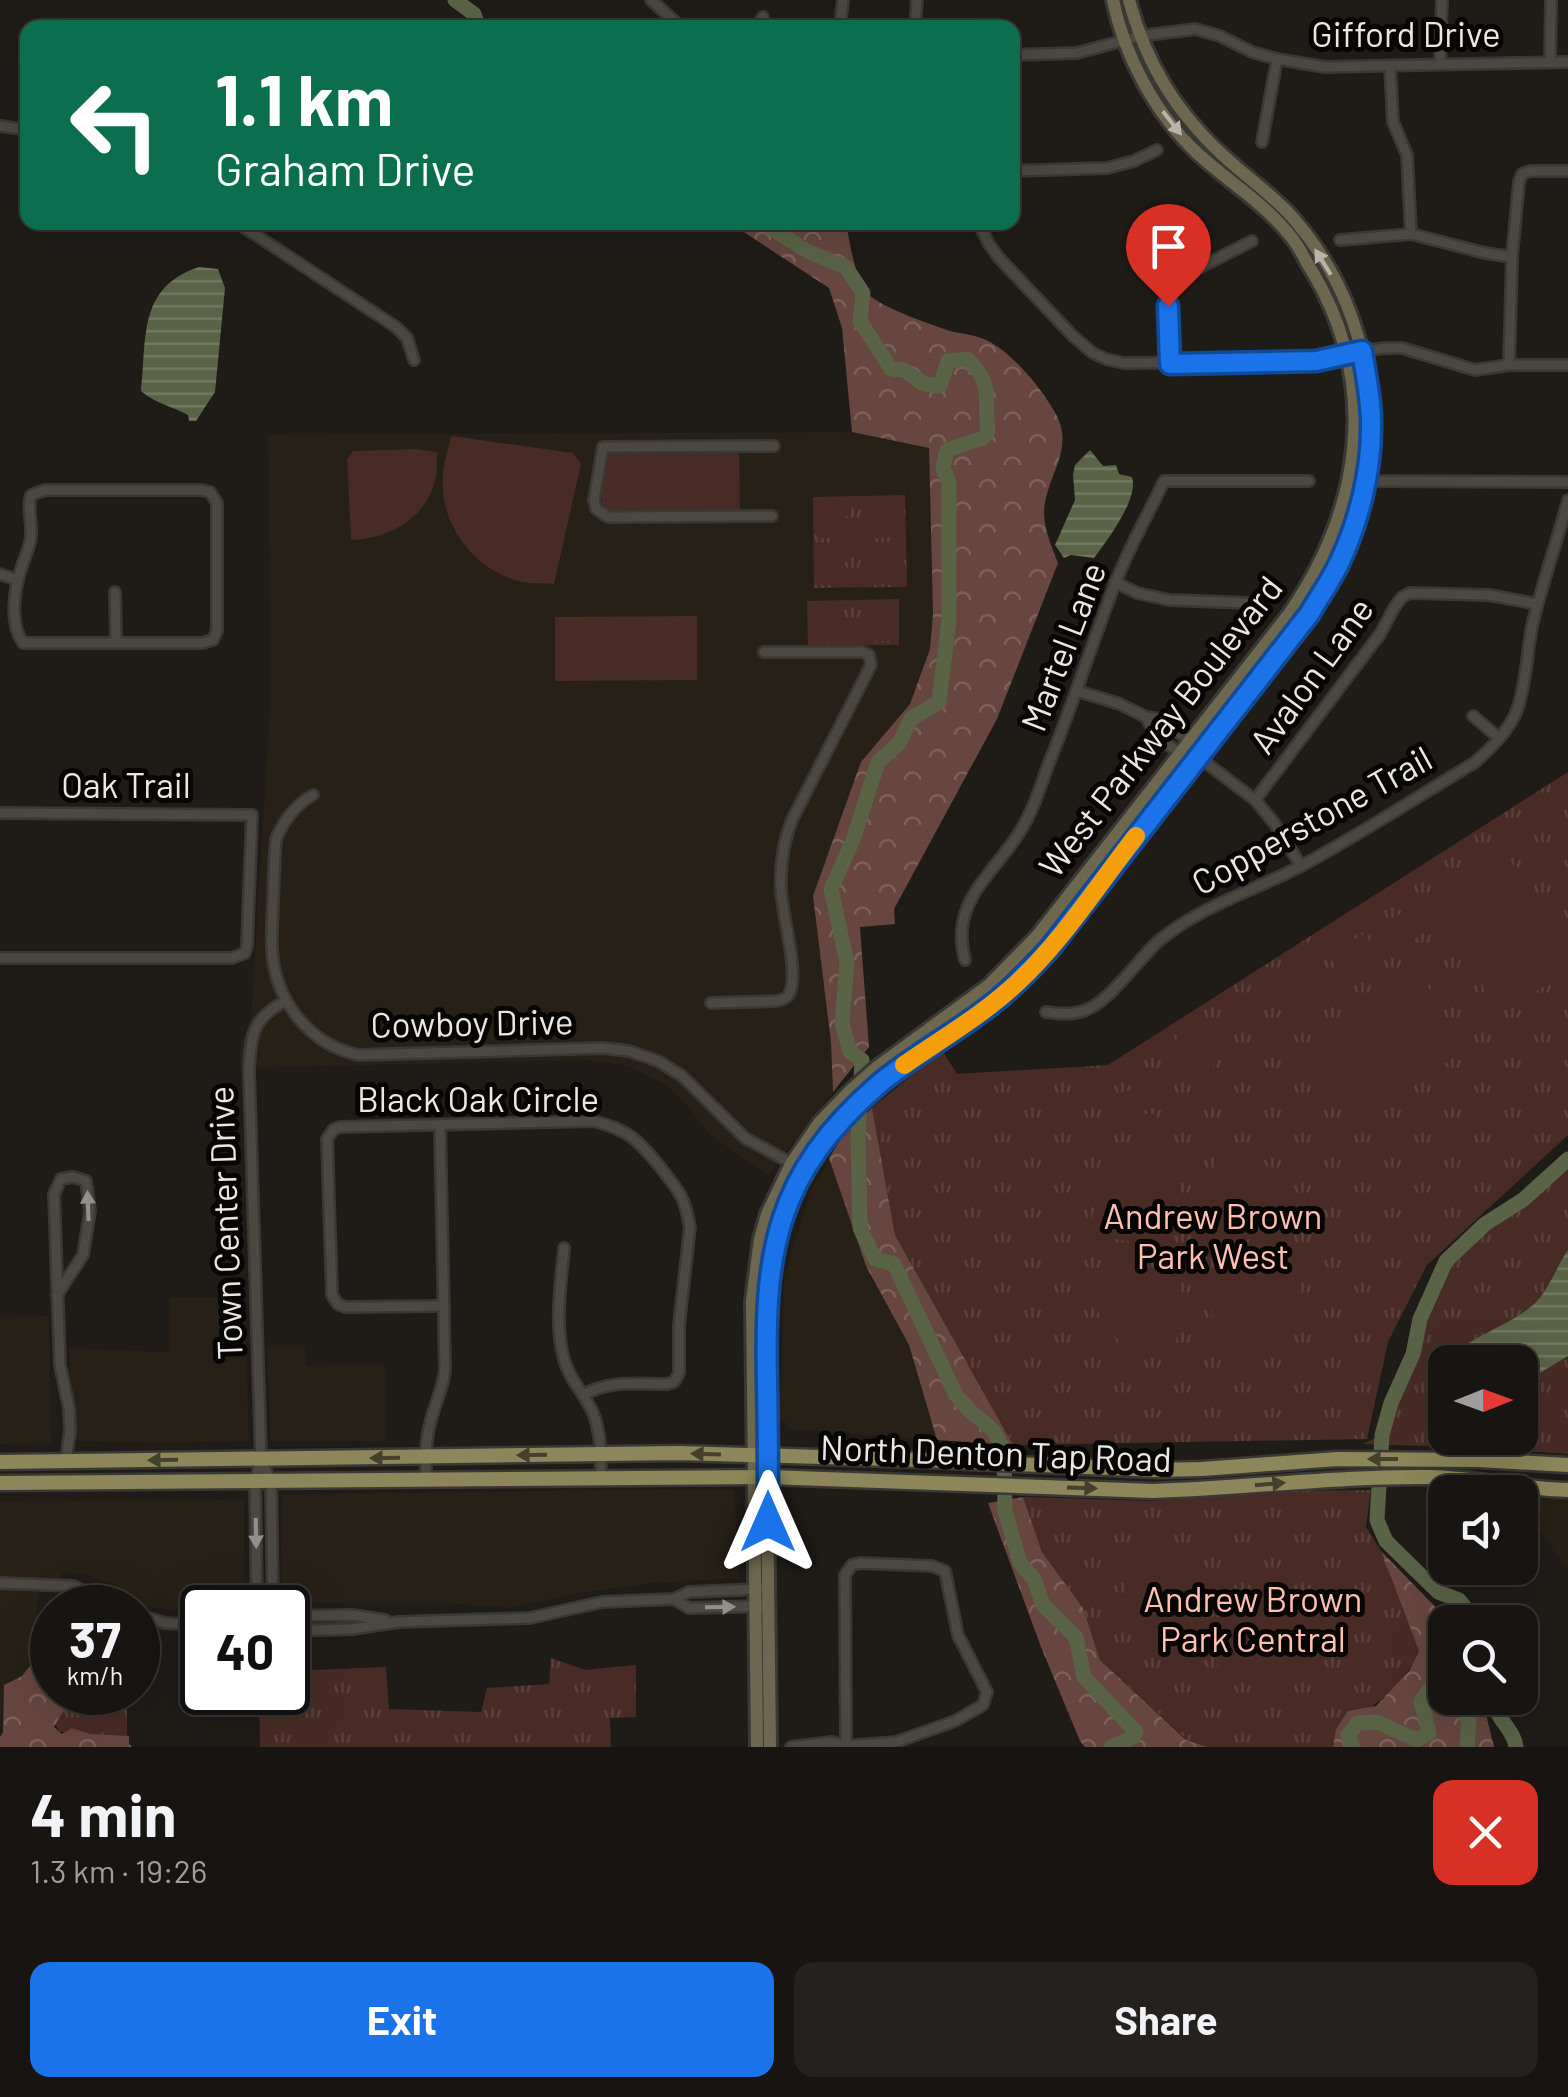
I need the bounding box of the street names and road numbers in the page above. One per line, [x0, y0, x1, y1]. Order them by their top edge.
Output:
street label: Gifford Drive [1311, 12, 1501, 54]
street label: Martel Lane [1011, 556, 1113, 736]
street label: West Parkway Boulevard [1029, 567, 1290, 885]
street label: Avalon Lane [1240, 589, 1381, 761]
street label: Copperstone Trail [1184, 736, 1438, 903]
street label: Oak Trail [61, 763, 191, 805]
street label: Cowboy Drive [370, 999, 574, 1045]
street label: Black Oak Circle [357, 1077, 599, 1119]
street label: Town Center Drive [198, 1085, 250, 1361]
street label: North Denton Tap Road [820, 1425, 1173, 1479]

